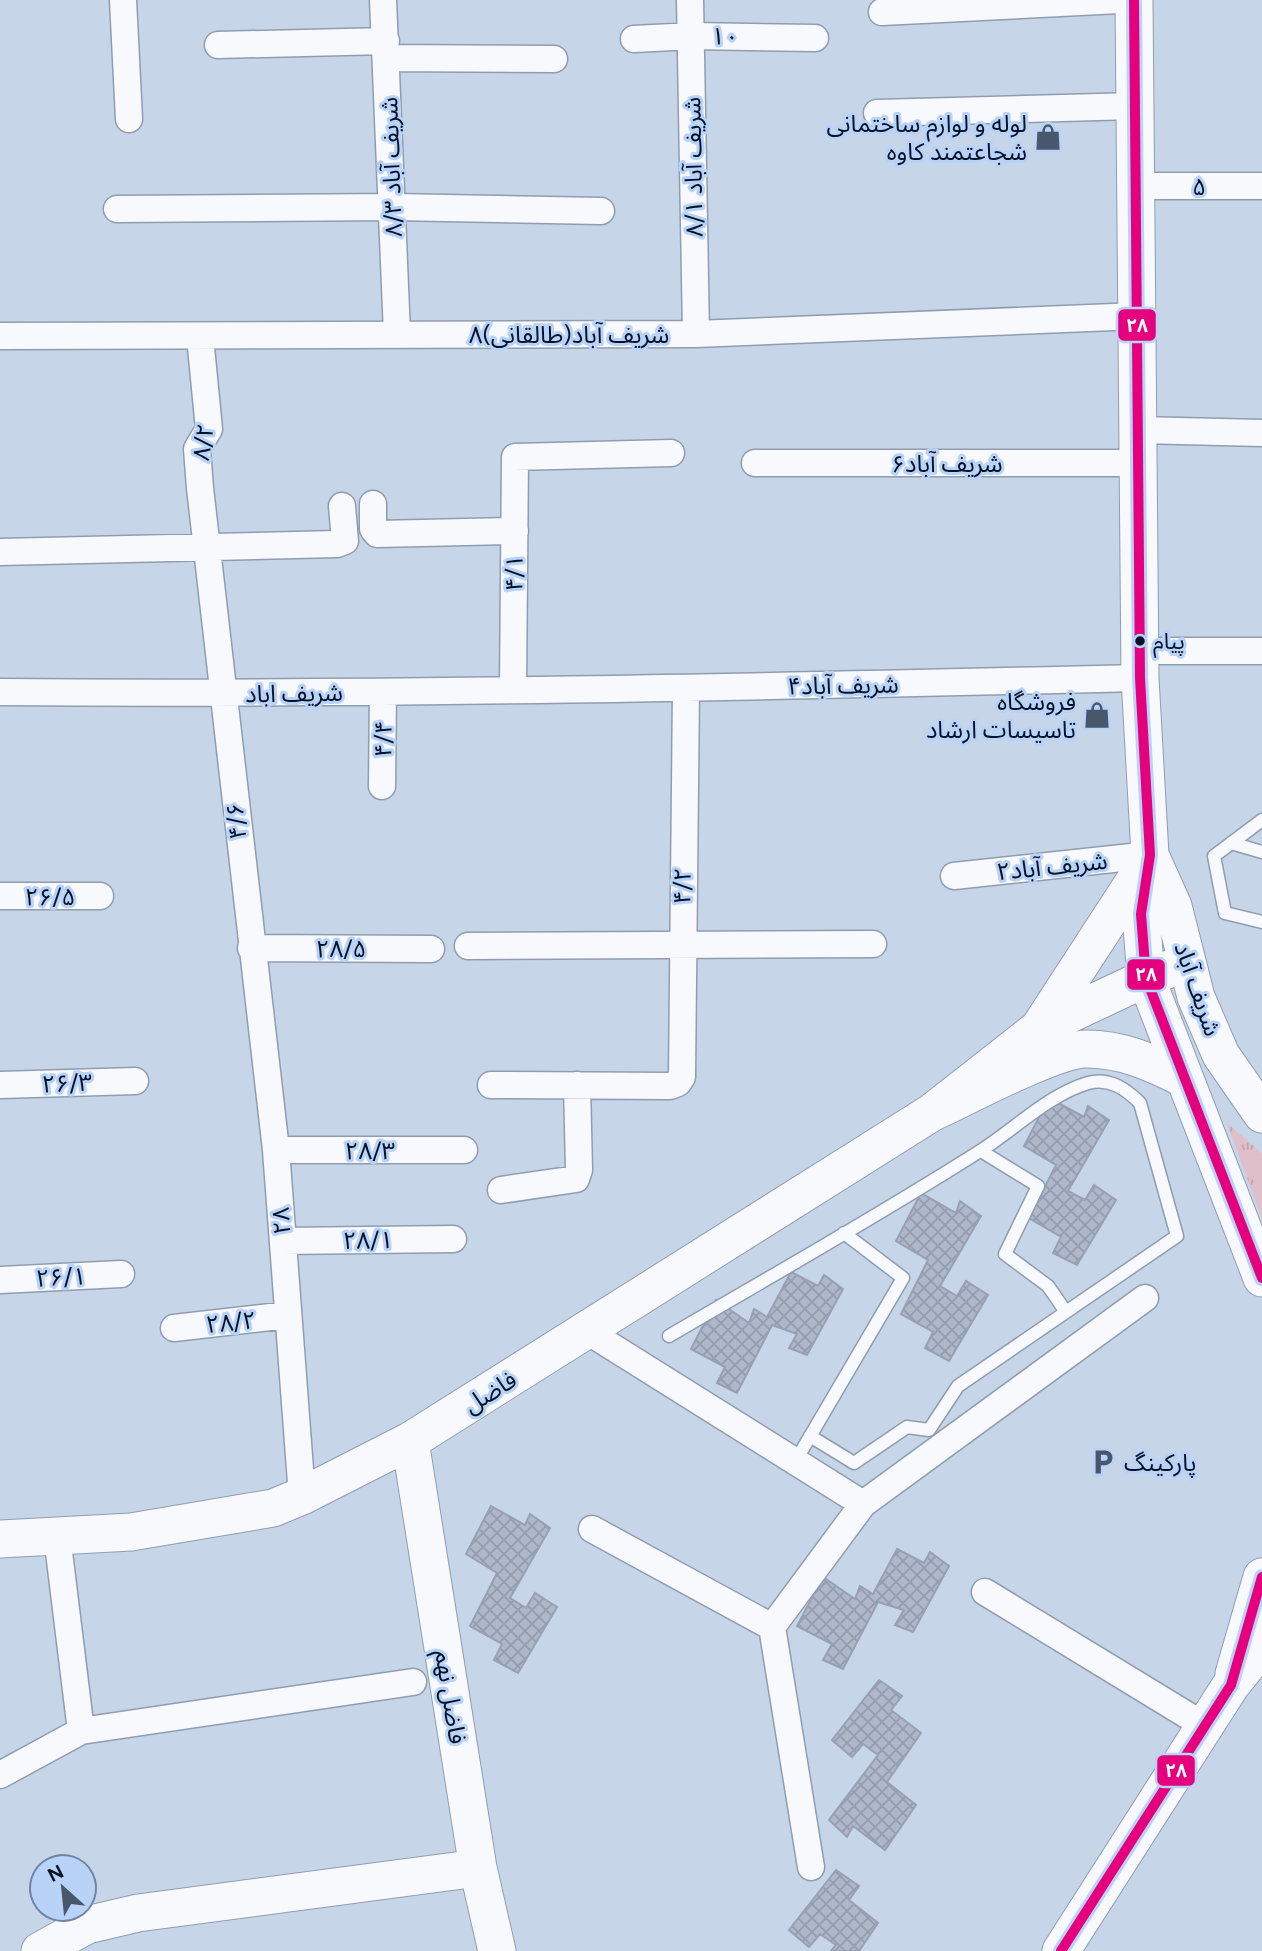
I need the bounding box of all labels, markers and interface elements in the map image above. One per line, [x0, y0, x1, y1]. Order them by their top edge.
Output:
street label: ۱۰ [711, 21, 739, 51]
street label: شریف آباد ۸/۳ [374, 96, 408, 238]
street label: شریف آباد ۸/۱ [677, 97, 709, 237]
place label: لوله و لوازم ساختمانی شجاعتمند کاوه [826, 109, 1027, 166]
shop icon: لوله و لوازم ساختمانی شجاعتمند کاوه [1033, 122, 1063, 152]
street label: ۵ [1192, 172, 1206, 201]
line badge: ۲۸ [1117, 308, 1157, 342]
text: ۲۸ [1126, 314, 1148, 337]
street label: ۸شریف آباد(طالقانی) [469, 320, 669, 349]
street label: ۸/۲ [186, 422, 220, 462]
street label: شریف آباد۶ [891, 449, 1003, 478]
street label: ۴/۱ [499, 554, 529, 592]
place label: پیام [1153, 628, 1185, 658]
marker: پیام [1133, 634, 1147, 648]
street label: ۴شریف آباد [787, 670, 899, 700]
street label: شریف اباد [245, 678, 343, 708]
place label: فروشگاه تاسیسات ارشاد [926, 687, 1076, 744]
shop icon: فروشگاه تاسیسات ارشاد [1082, 700, 1112, 730]
street label: ۴/۴ [368, 720, 398, 758]
street label: ۴/۶ [220, 801, 252, 841]
street label: شریف آباد۲ [995, 846, 1109, 886]
street label: ۴/۲ [667, 867, 697, 905]
street label: ۲۶/۵ [25, 882, 75, 911]
street label: ۲۸/۵ [316, 934, 366, 963]
street label: شریف آباد [1168, 938, 1228, 1040]
line badge: ۲۸ [1126, 958, 1166, 991]
text: ۲۸ [1135, 963, 1157, 986]
street label: ۲۶/۳ [41, 1068, 93, 1098]
street label: ۲۸/۳ [345, 1136, 395, 1165]
street label: ۲۸ [266, 1206, 296, 1236]
street label: ۲۸/۱ [342, 1225, 394, 1255]
street label: ۲۶/۱ [35, 1261, 87, 1293]
street label: ۲۸/۲ [204, 1305, 258, 1339]
street label: فاضل [458, 1365, 522, 1419]
parking icon: پارکینگ [1088, 1447, 1118, 1477]
place label: پارکینگ [1124, 1448, 1196, 1478]
street label: فاضل نهم [426, 1648, 473, 1747]
line badge: ۲۸ [1156, 1754, 1196, 1787]
text: ۲۸ [1165, 1759, 1187, 1782]
north arrow [28, 1853, 98, 1923]
text: N [44, 1860, 67, 1887]

